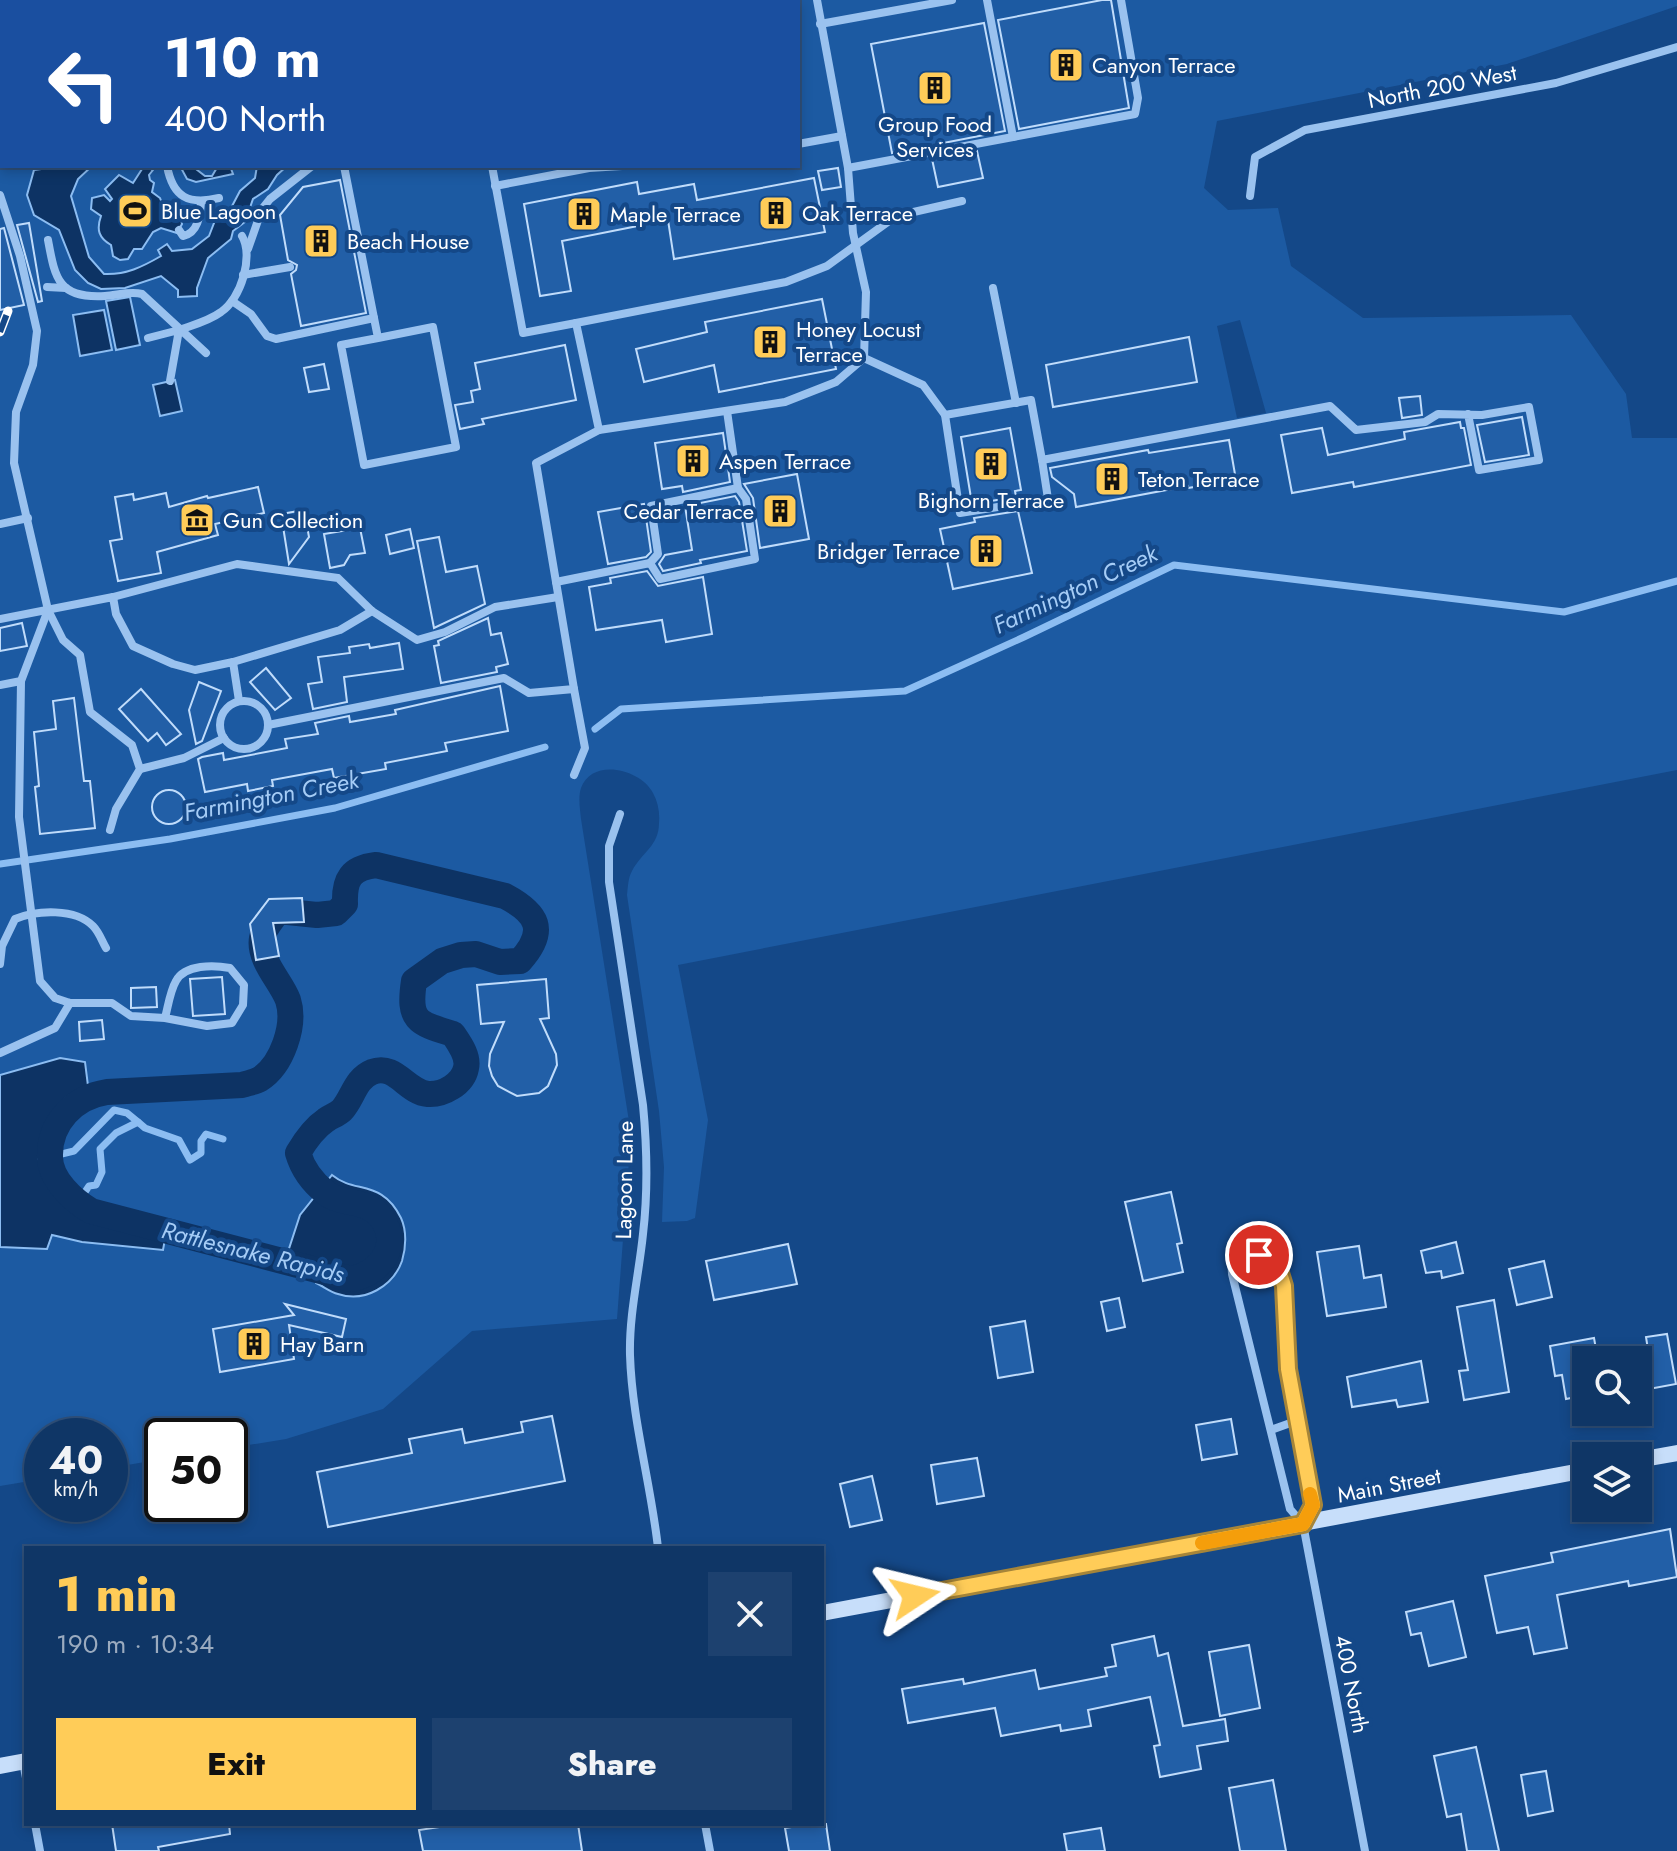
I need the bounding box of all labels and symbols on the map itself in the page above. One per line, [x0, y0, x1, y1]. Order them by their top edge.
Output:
building icon: Canyon Terrace [1047, 46, 1085, 84]
place label: Canyon Terrace [1092, 49, 1236, 81]
street label: North 200 West [1365, 56, 1520, 116]
building icon: Group Food Services [916, 69, 954, 107]
place label: Group Food Services [878, 108, 992, 165]
sports icon: Blue Lagoon [116, 192, 154, 230]
building icon: Oak Terrace [757, 194, 795, 232]
place label: Blue Lagoon [161, 195, 276, 227]
building icon: Maple Terrace [565, 195, 603, 233]
place label: Oak Terrace [802, 197, 913, 229]
place label: Maple Terrace [610, 198, 741, 230]
building icon: Beach House [302, 222, 340, 260]
place label: Beach House [347, 225, 469, 257]
place label: Honey Locust Terrace [796, 313, 921, 370]
building icon: Honey Locust Terrace [751, 323, 789, 361]
building icon: Aspen Terrace [674, 442, 712, 480]
place label: Aspen Terrace [719, 445, 851, 477]
building icon: Bighorn Terrace [972, 445, 1010, 483]
building icon: Teton Terrace [1093, 460, 1131, 498]
place label: Teton Terrace [1138, 463, 1260, 495]
place label: Bighorn Terrace [918, 484, 1064, 516]
building icon: Cedar Terrace [761, 492, 799, 530]
place label: Cedar Terrace [623, 495, 754, 527]
museum icon: Gun Collection [178, 501, 216, 539]
place label: Gun Collection [223, 504, 363, 536]
building icon: Bridger Terrace [967, 532, 1005, 570]
place label: Bridger Terrace [817, 535, 960, 567]
water label: Farmington Creek [987, 535, 1164, 642]
water label: Farmington Creek [181, 762, 363, 830]
street label: Lagoon Lane [607, 1120, 641, 1240]
water label: Rattlesnake Rapids [158, 1212, 349, 1292]
pin [1225, 1221, 1293, 1289]
building icon: Hay Barn [235, 1325, 273, 1363]
place label: Hay Barn [280, 1328, 364, 1360]
speed limit sign: 50 [144, 1418, 248, 1522]
street label: Main Street [1335, 1459, 1444, 1511]
position arrow [873, 1554, 957, 1638]
street label: 400 North [1327, 1632, 1377, 1736]

